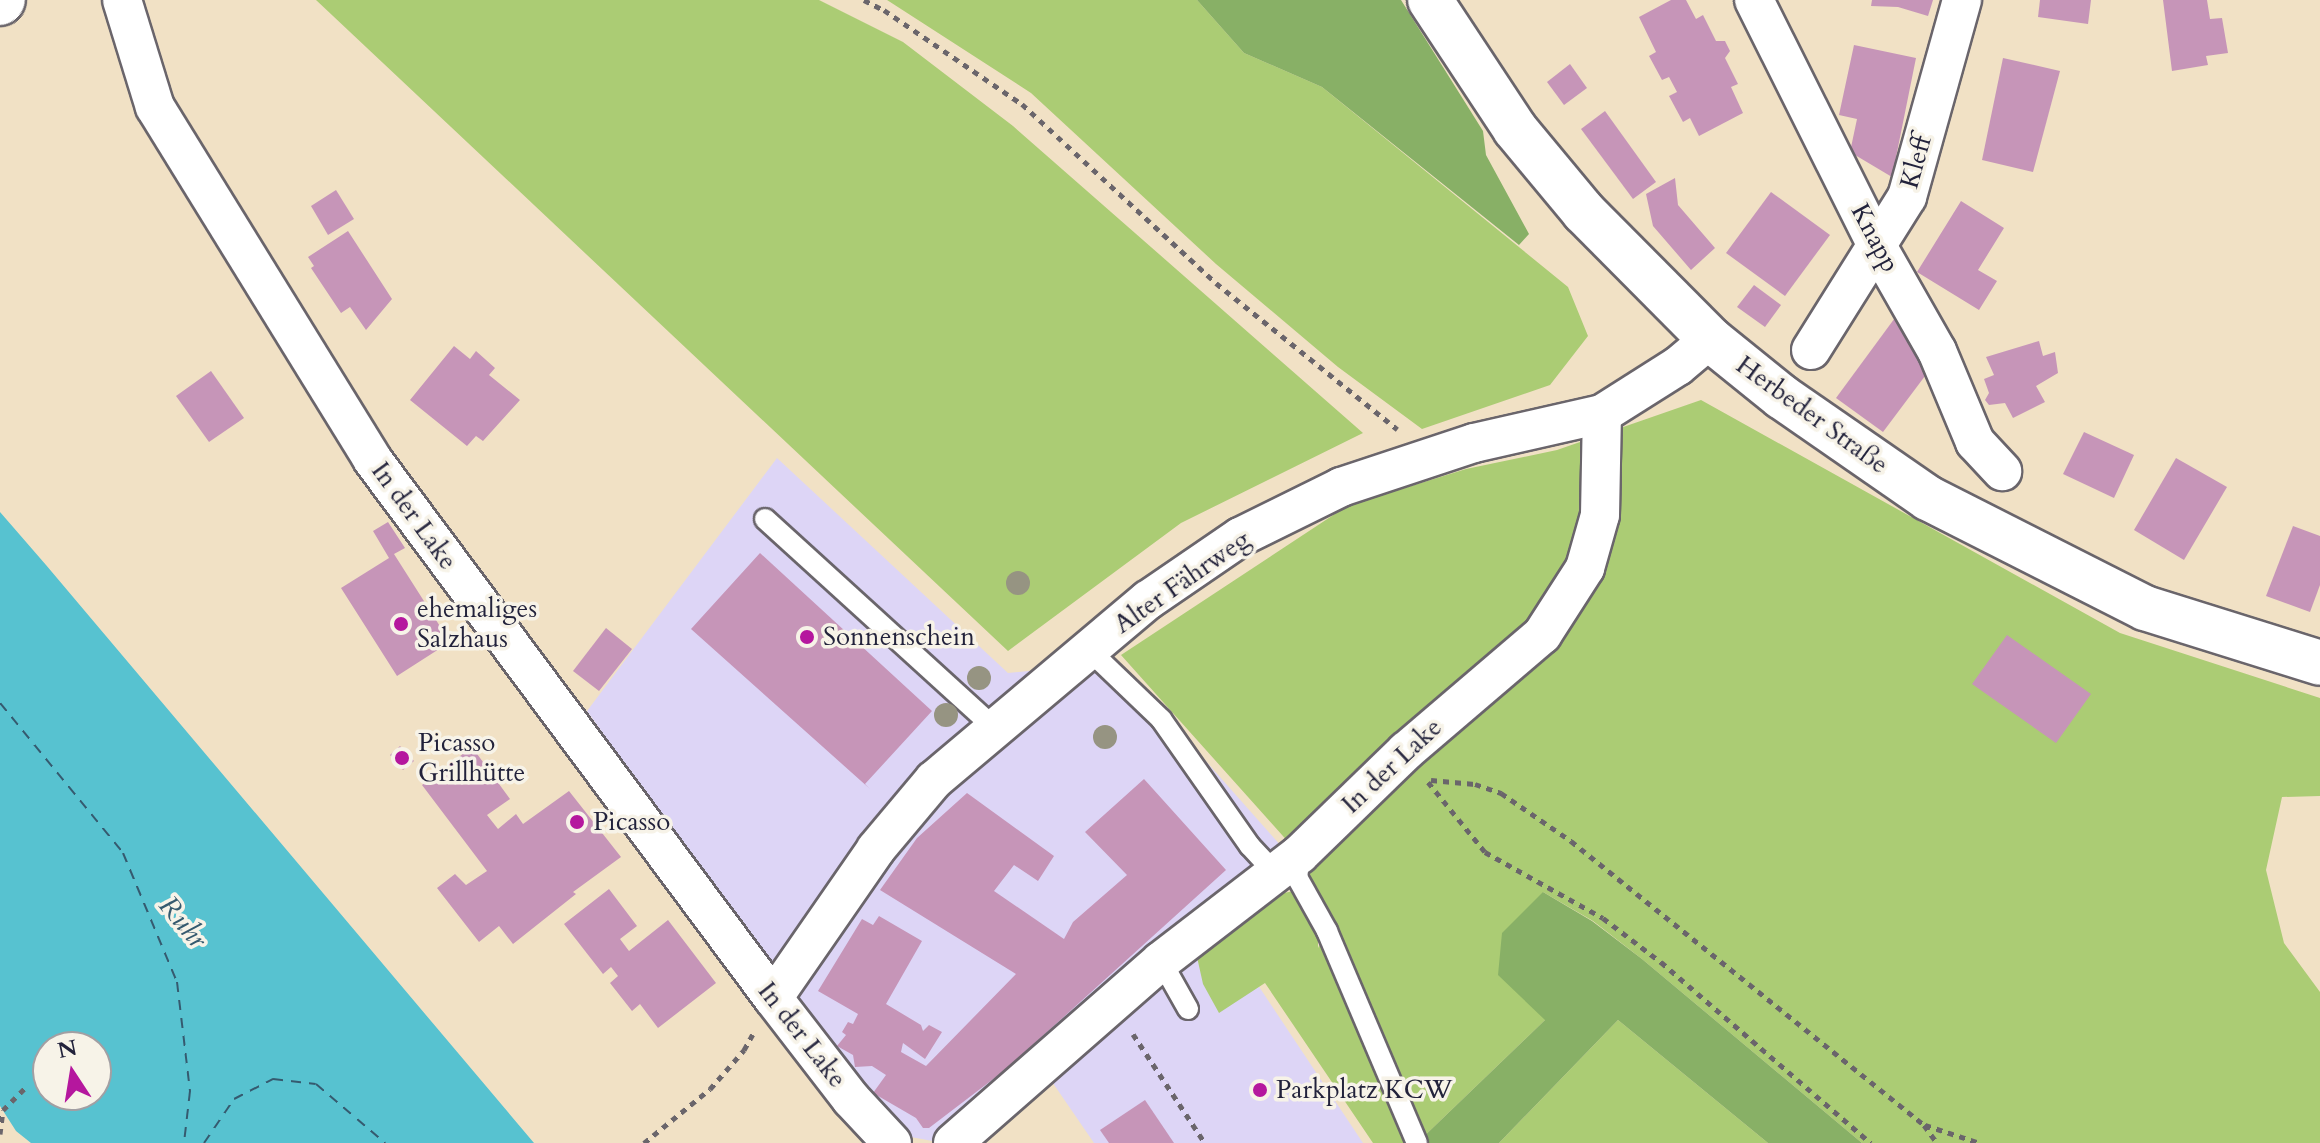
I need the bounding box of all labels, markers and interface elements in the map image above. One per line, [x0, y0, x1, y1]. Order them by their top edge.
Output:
street label: Kleff [1894, 132, 1938, 192]
street label: Knapp [1844, 198, 1906, 278]
street label: Herbeder Straße [1730, 349, 1894, 481]
street label: In der Lake [365, 456, 463, 576]
street label: Alter Fährweg [1108, 524, 1256, 640]
place label: ehemaliges Salzhaus [417, 593, 537, 654]
marker: ehemaliges Salzhaus [392, 615, 410, 633]
place label: Sonnenschein [823, 621, 975, 653]
marker: Sonnenschein [798, 628, 816, 646]
street label: In der Lake [1335, 712, 1449, 820]
place label: Picasso Grillhütte [418, 727, 525, 788]
marker: Picasso Grillhütte [393, 749, 411, 767]
place label: Picasso [593, 806, 670, 838]
marker: Picasso [568, 813, 586, 831]
water label: Ruhr [152, 889, 214, 955]
street label: In der Lake [751, 976, 853, 1094]
north arrow [32, 1031, 112, 1111]
text: N [55, 1033, 80, 1066]
place label: Parkplatz KCW [1276, 1074, 1452, 1106]
marker: Parkplatz KCW [1251, 1081, 1269, 1099]

